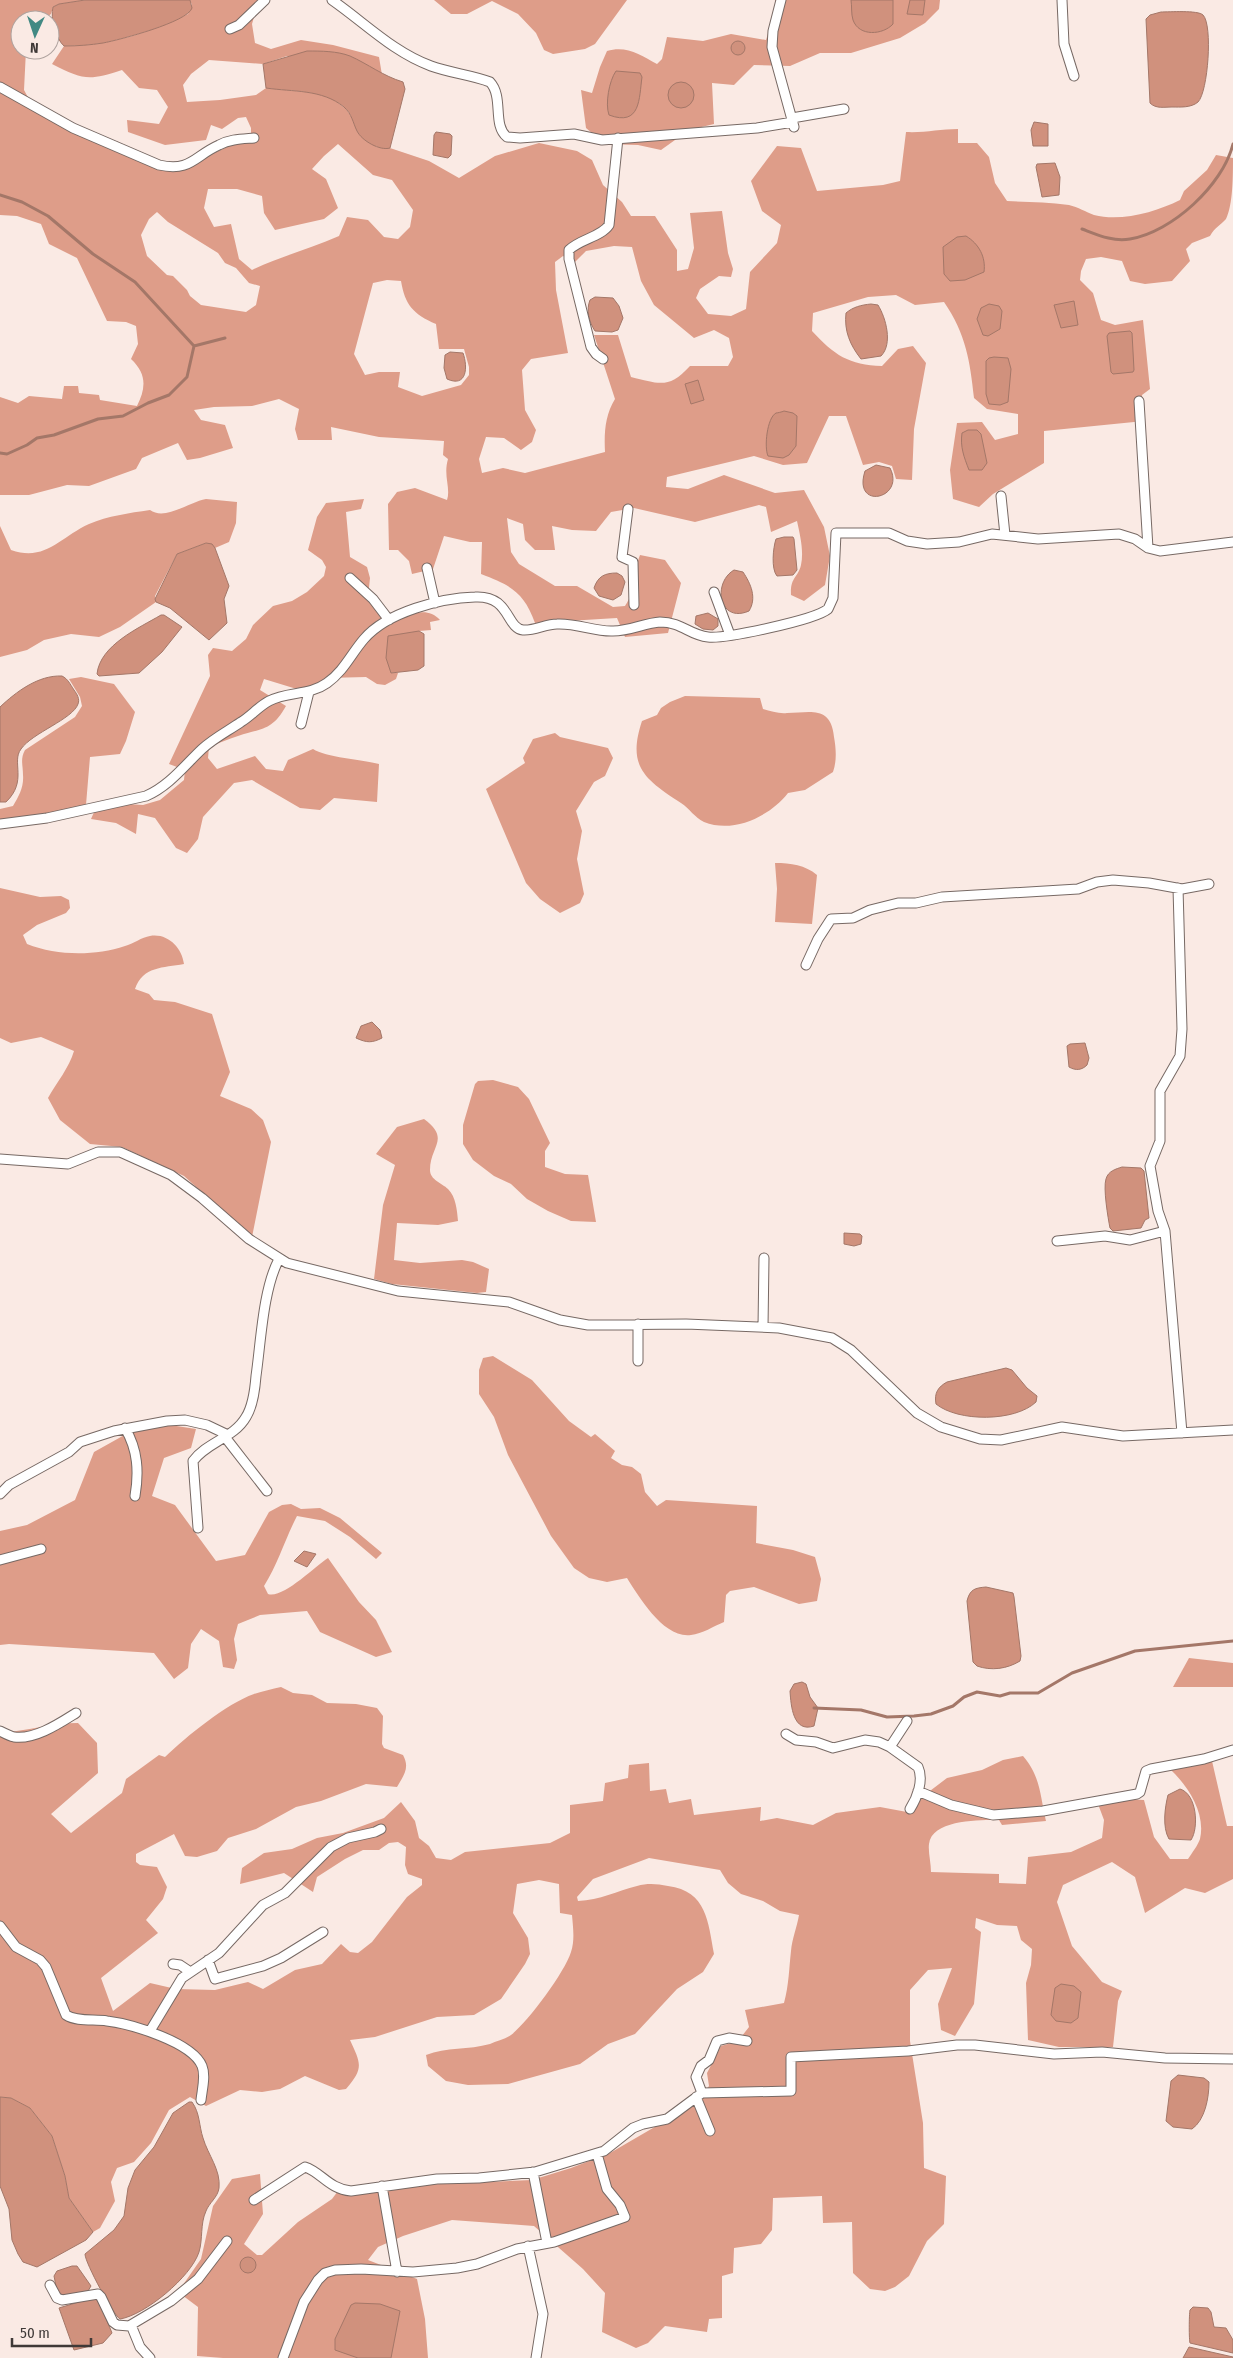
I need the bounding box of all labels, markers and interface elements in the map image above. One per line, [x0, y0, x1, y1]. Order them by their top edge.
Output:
north arrow [10, 10, 60, 60]
text: N [30, 39, 39, 56]
scale bar [12, 2316, 91, 2348]
text: 50 m [20, 2324, 50, 2342]

